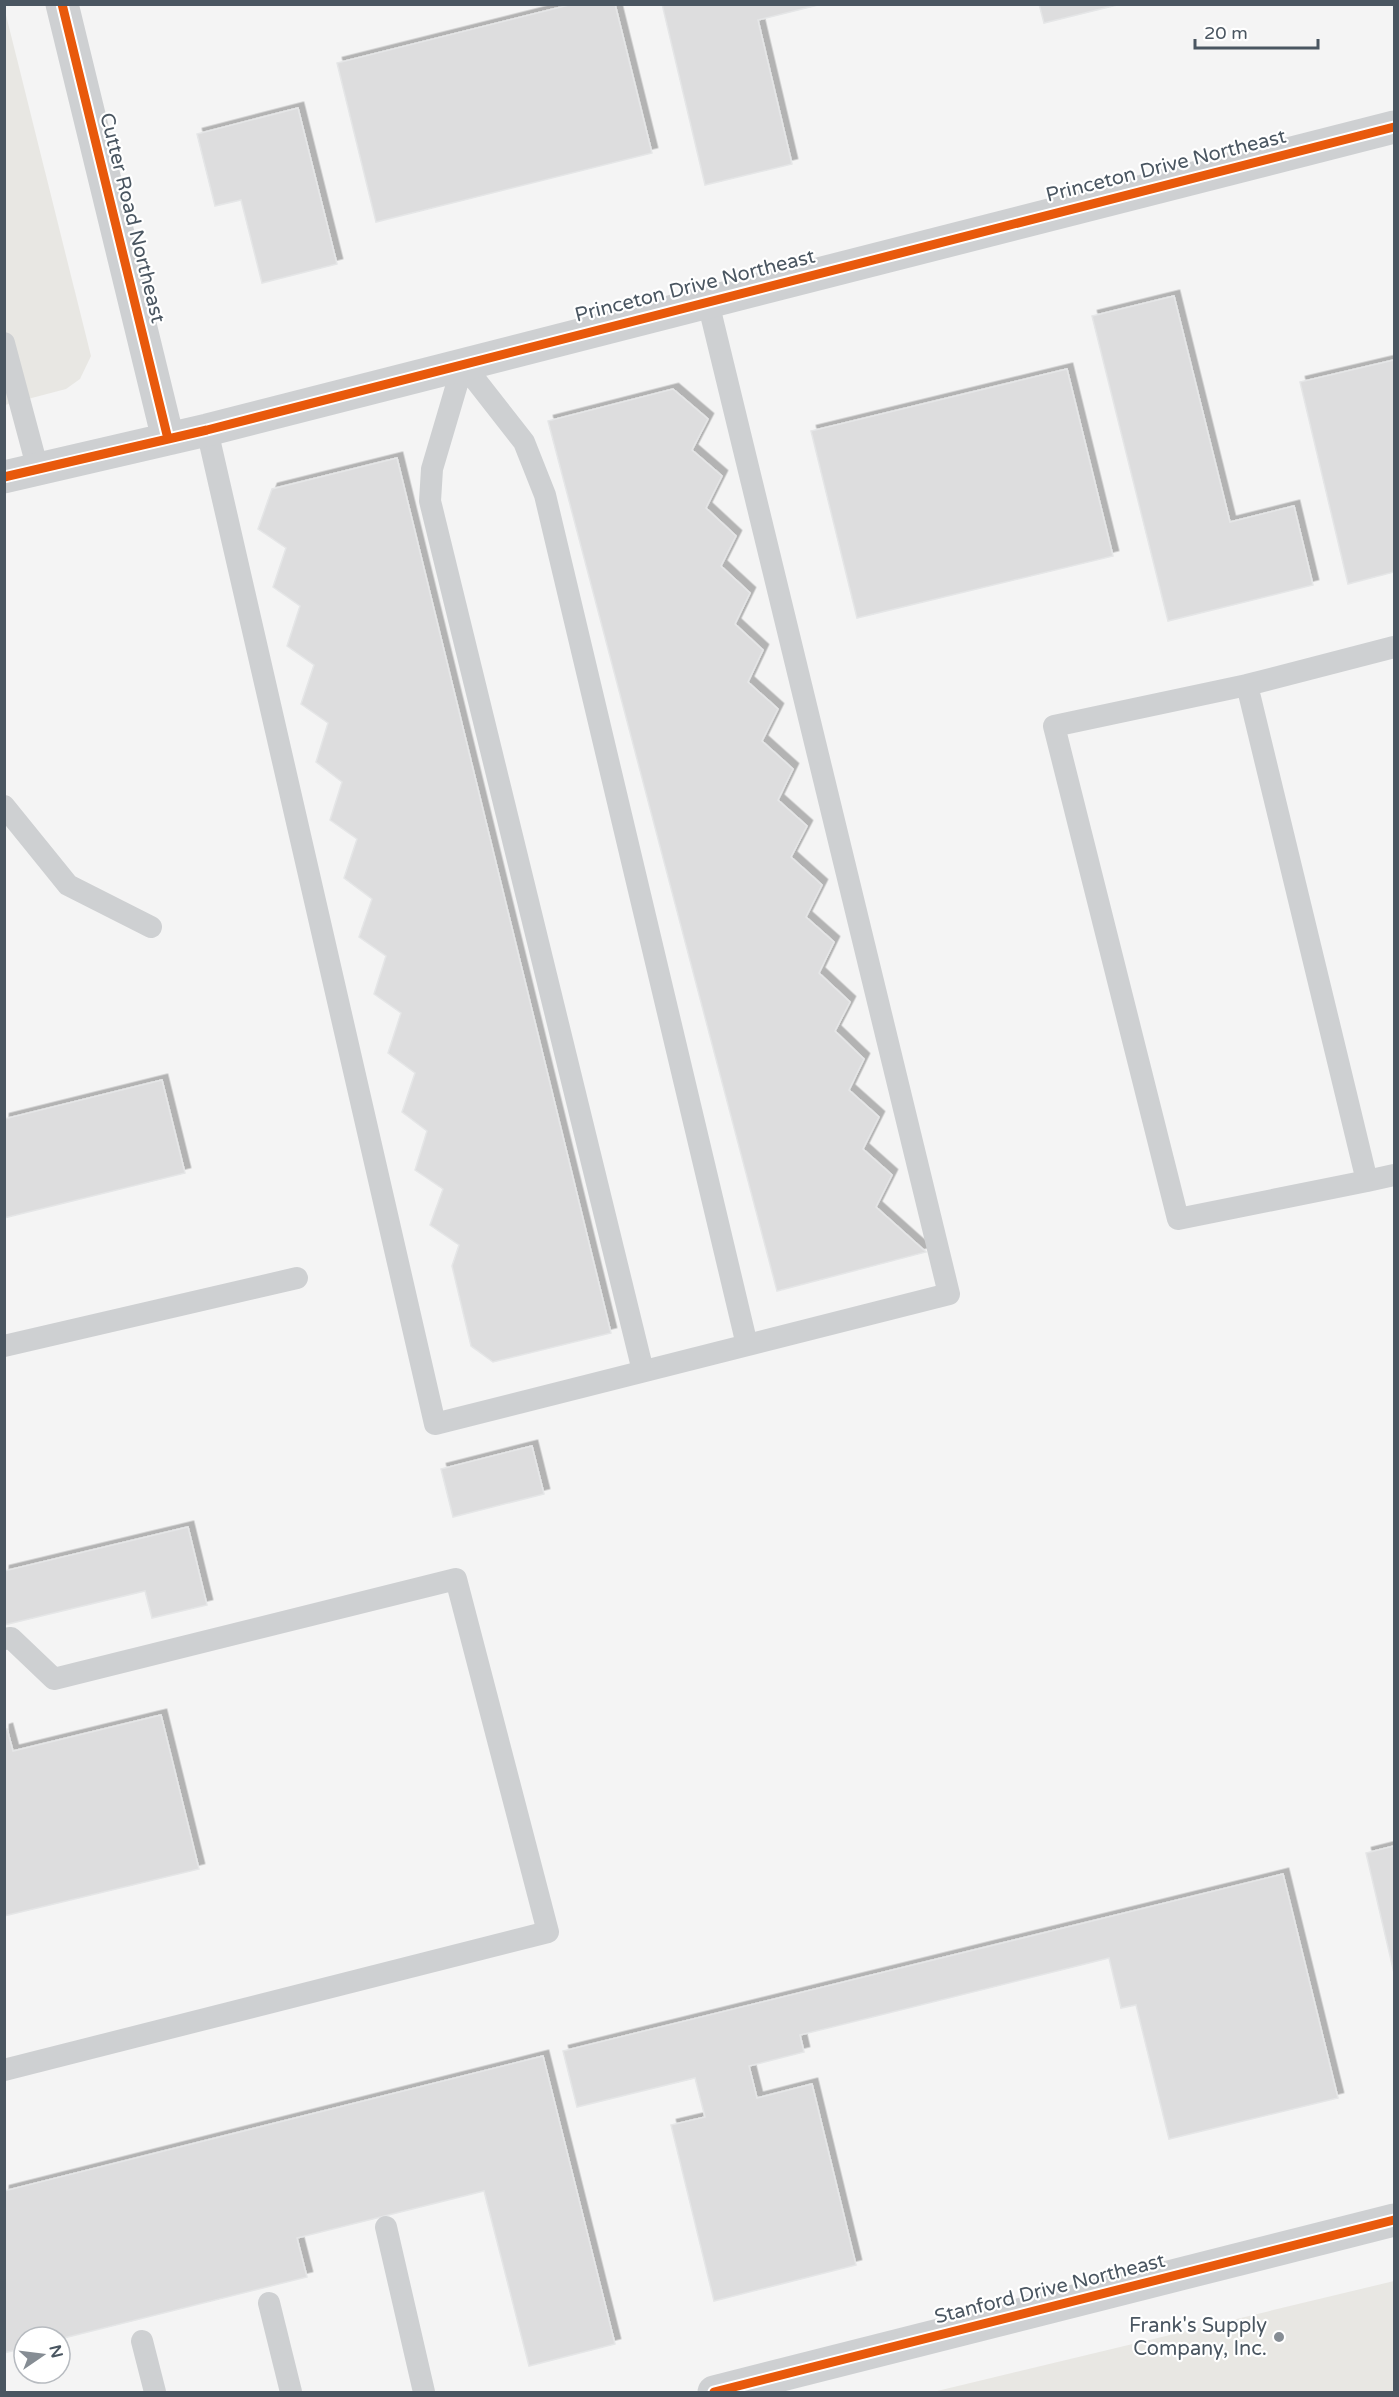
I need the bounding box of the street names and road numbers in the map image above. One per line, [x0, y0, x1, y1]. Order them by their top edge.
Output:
street label: Cutter Road Northeast [94, 110, 170, 326]
street label: Princeton Drive Northeast [1043, 124, 1289, 207]
street label: Princeton Drive Northeast [572, 244, 818, 327]
street label: Stanford Drive Northeast [932, 2249, 1168, 2329]

